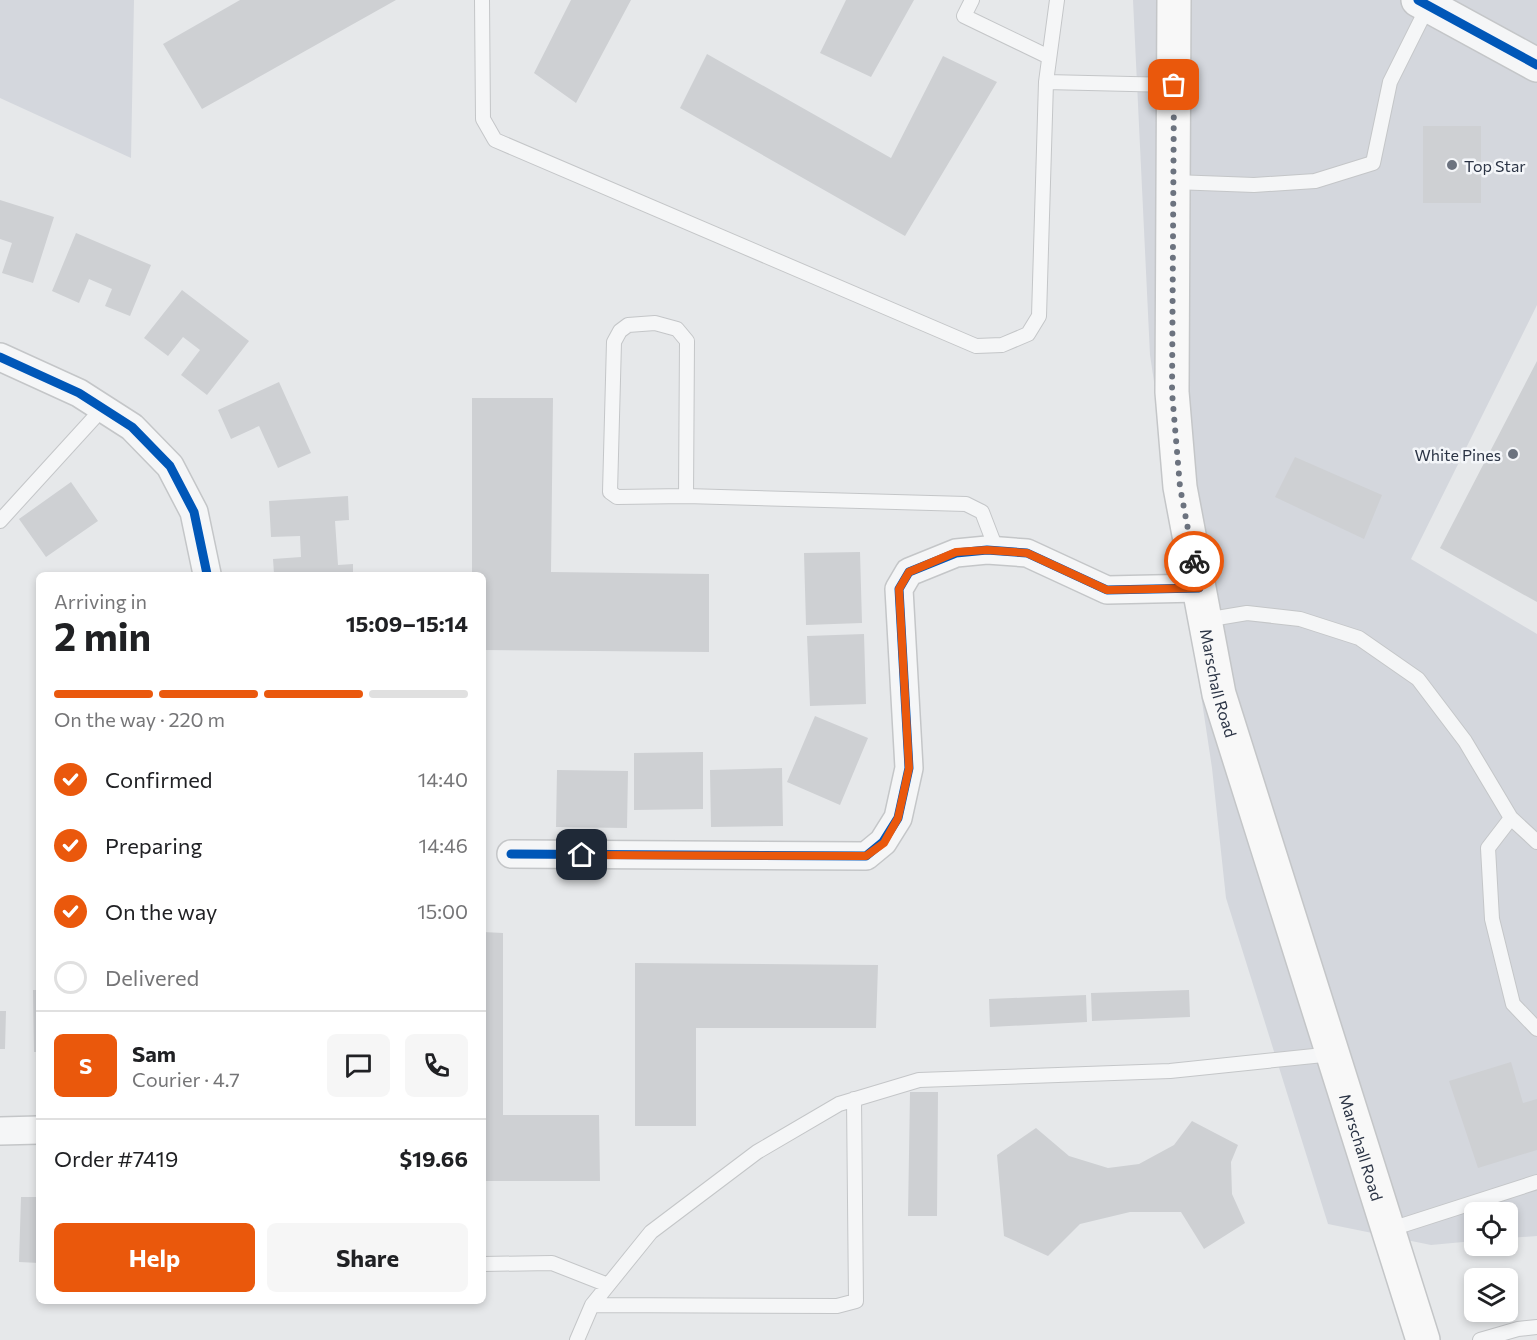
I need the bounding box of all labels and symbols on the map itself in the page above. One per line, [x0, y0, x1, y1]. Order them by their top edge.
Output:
pin [1148, 59, 1199, 110]
place label: Top Star [1464, 156, 1526, 175]
marker: Top Star [1445, 158, 1459, 172]
place label: White Pines [1414, 445, 1501, 464]
marker: White Pines [1506, 447, 1520, 461]
courier [1164, 531, 1224, 591]
street label: Marschall Road [1197, 627, 1241, 739]
pin [556, 829, 607, 880]
street label: Marschall Road [1336, 1091, 1388, 1203]

